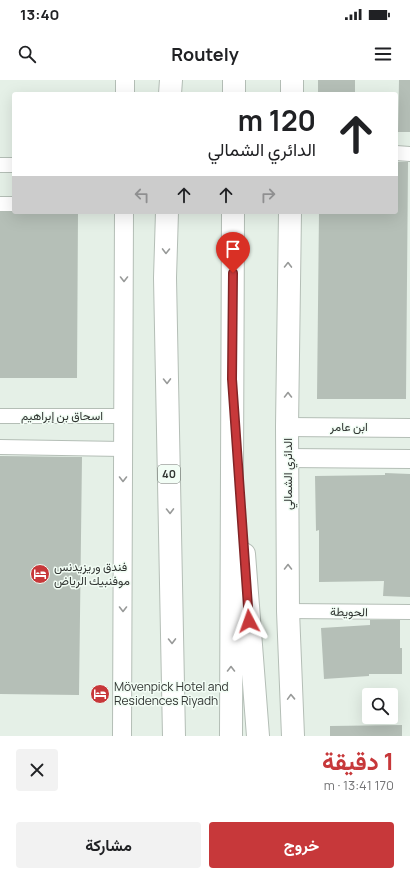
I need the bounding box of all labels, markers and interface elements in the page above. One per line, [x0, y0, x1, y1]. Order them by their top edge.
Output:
text: 13:40 [20, 4, 59, 25]
text: Routely [171, 42, 239, 66]
icon: search [16, 43, 38, 65]
icon: menu [372, 43, 394, 65]
text: 120 m [238, 101, 316, 139]
icon: ahead [330, 108, 382, 160]
text: الدائري الشمالي [208, 137, 316, 161]
icon: left [131, 184, 153, 206]
icon: ahead [173, 184, 195, 206]
icon: ahead [215, 184, 237, 206]
icon: right [257, 184, 279, 206]
pin [216, 232, 250, 273]
icon: arrive [222, 238, 244, 260]
one-way arrow [162, 248, 170, 254]
one-way arrow [284, 262, 292, 268]
one-way arrow [120, 276, 128, 282]
one-way arrow [163, 378, 172, 384]
one-way arrow [284, 392, 292, 398]
street label: اسحاق بن إبراهيم [21, 407, 103, 424]
street label: ابن عامر [329, 418, 368, 435]
street label: الدائري الشمالي [279, 438, 298, 510]
road number: 40 [158, 465, 180, 483]
one-way arrow [119, 476, 127, 482]
one-way arrow [166, 508, 174, 514]
place label: فندق وريزيدنس موفنبيك الرياض [54, 558, 130, 589]
hotel icon: فندق وريزيدنس موفنبيك الرياض [29, 563, 51, 585]
one-way arrow [284, 564, 292, 570]
position arrow [228, 600, 270, 642]
street label: الحويطة [330, 603, 368, 620]
one-way arrow [119, 606, 127, 612]
one-way arrow [168, 638, 177, 644]
one-way arrow [227, 666, 235, 672]
place label: Mövenpick Hotel and Residences Riyadh [114, 678, 229, 709]
hotel icon: Mövenpick Hotel and Residences Riyadh [89, 683, 111, 705]
map controls [362, 688, 398, 724]
button: search [362, 688, 398, 724]
one-way arrow [287, 694, 295, 700]
text: 1 دقيقة [322, 744, 394, 777]
button: close [16, 749, 58, 791]
text: 170 m · 13:41 [324, 776, 394, 794]
button: مشاركة [16, 822, 201, 868]
button: خروج [209, 822, 394, 868]

